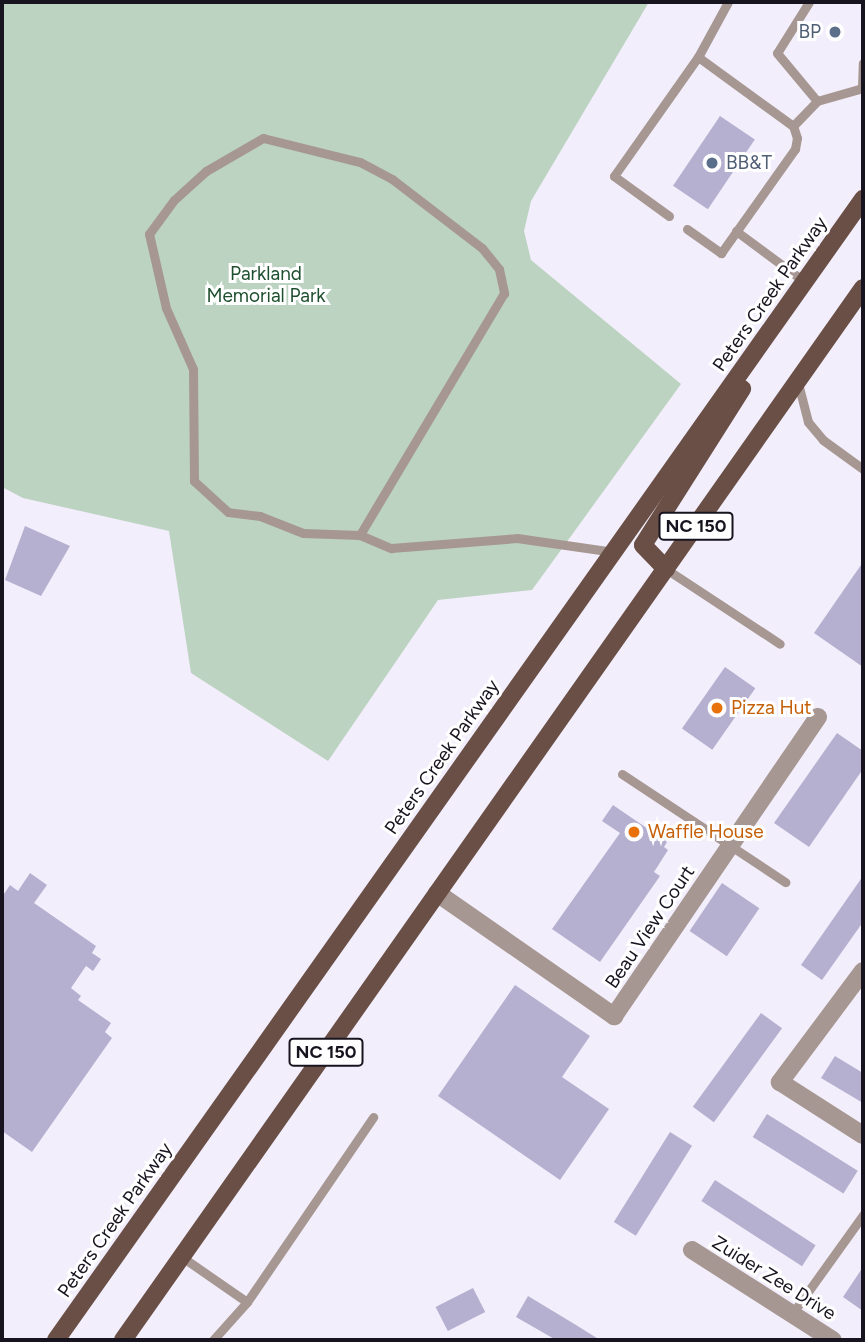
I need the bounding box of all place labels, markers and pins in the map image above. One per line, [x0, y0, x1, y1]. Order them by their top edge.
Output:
place label: BP [798, 21, 821, 43]
marker: BP [827, 24, 843, 40]
place label: BB&T [726, 152, 772, 174]
marker: BB&T [704, 155, 720, 171]
place label: Pizza Hut [731, 697, 812, 719]
marker: Pizza Hut [709, 700, 725, 716]
place label: Waffle House [648, 821, 764, 843]
marker: Waffle House [626, 824, 642, 840]

